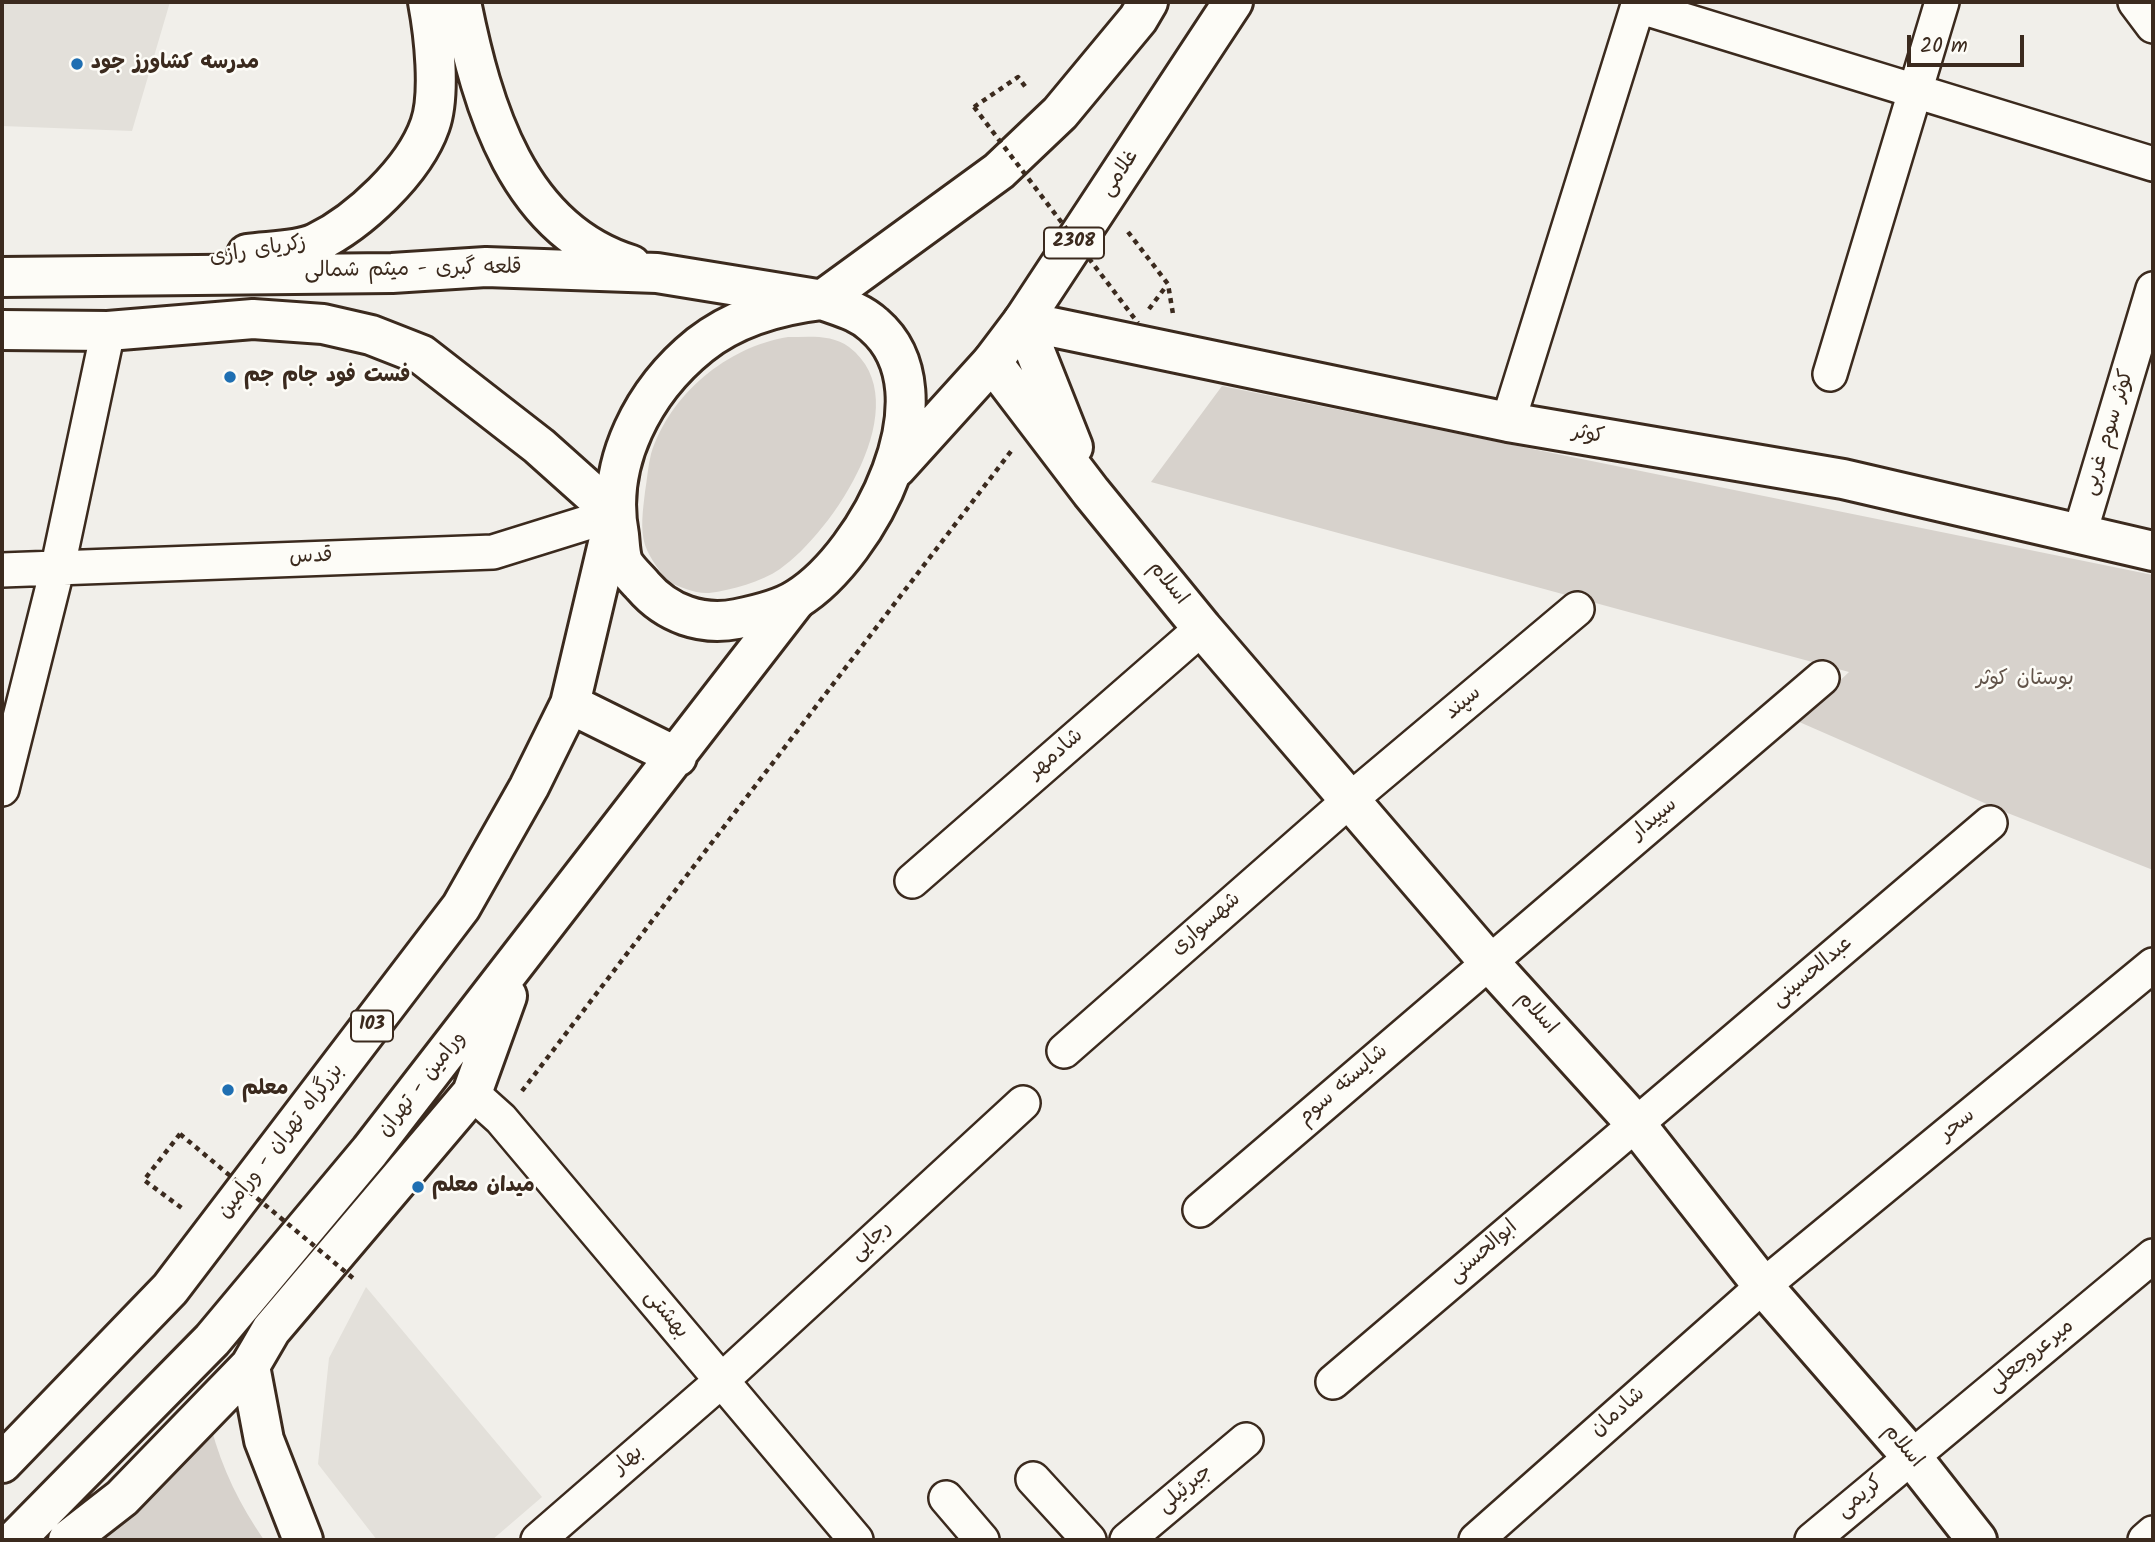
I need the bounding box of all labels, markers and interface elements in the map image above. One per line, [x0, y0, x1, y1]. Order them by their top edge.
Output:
scale bar [1910, 21, 2027, 65]
text: 20 m [1920, 30, 1968, 63]
place label: مدرسه کشاورز جود [91, 51, 259, 77]
marker: مدرسه کشاورز جود [69, 56, 85, 72]
street label: غلامی [1096, 146, 1146, 202]
road number: 2308 [1044, 228, 1104, 258]
street label: زکریای رازی [208, 232, 308, 272]
street label: قلعه گبری - میثم شمالی [304, 257, 522, 285]
place label: فست فود جام جم [244, 364, 410, 390]
street label: کوثر سوم غربی [2079, 367, 2141, 499]
marker: فست فود جام جم [222, 369, 238, 385]
street label: کوثر [1570, 421, 1606, 451]
street label: قدس [289, 545, 333, 571]
street label: اسلام [1142, 557, 1192, 611]
park label: بوستان کوثر [1976, 667, 2074, 693]
street label: سپند [1441, 682, 1487, 726]
street label: شادمهر [1024, 724, 1090, 786]
street label: سپیدار [1627, 793, 1683, 847]
street label: شهسواری [1167, 888, 1247, 962]
street label: عبدالحسینی [1768, 932, 1858, 1014]
street label: اسلام [1510, 987, 1562, 1041]
road number: 103 [351, 1010, 393, 1042]
street label: ورامین - تهران [374, 1027, 472, 1143]
street label: شایسته سوم [1294, 1040, 1394, 1132]
street label: بزرگراه تهران - ورامین [214, 1060, 350, 1224]
place label: معلم [242, 1077, 288, 1103]
marker: معلم [220, 1082, 236, 1098]
street label: سحر [1935, 1104, 1981, 1148]
place label: میدان معلم [432, 1174, 535, 1200]
marker: میدان معلم [410, 1179, 426, 1195]
street label: ابوالحسنی [1444, 1216, 1524, 1290]
street label: رجایی [846, 1217, 898, 1267]
street label: بهشتی [637, 1285, 693, 1345]
street label: میرعروجعلی [1984, 1315, 2080, 1399]
street label: شادمان [1587, 1383, 1651, 1443]
street label: اسلام [1876, 1420, 1928, 1474]
street label: بهار [609, 1441, 649, 1481]
street label: جبرئیلی [1154, 1460, 1218, 1520]
street label: کریمی [1833, 1471, 1889, 1525]

